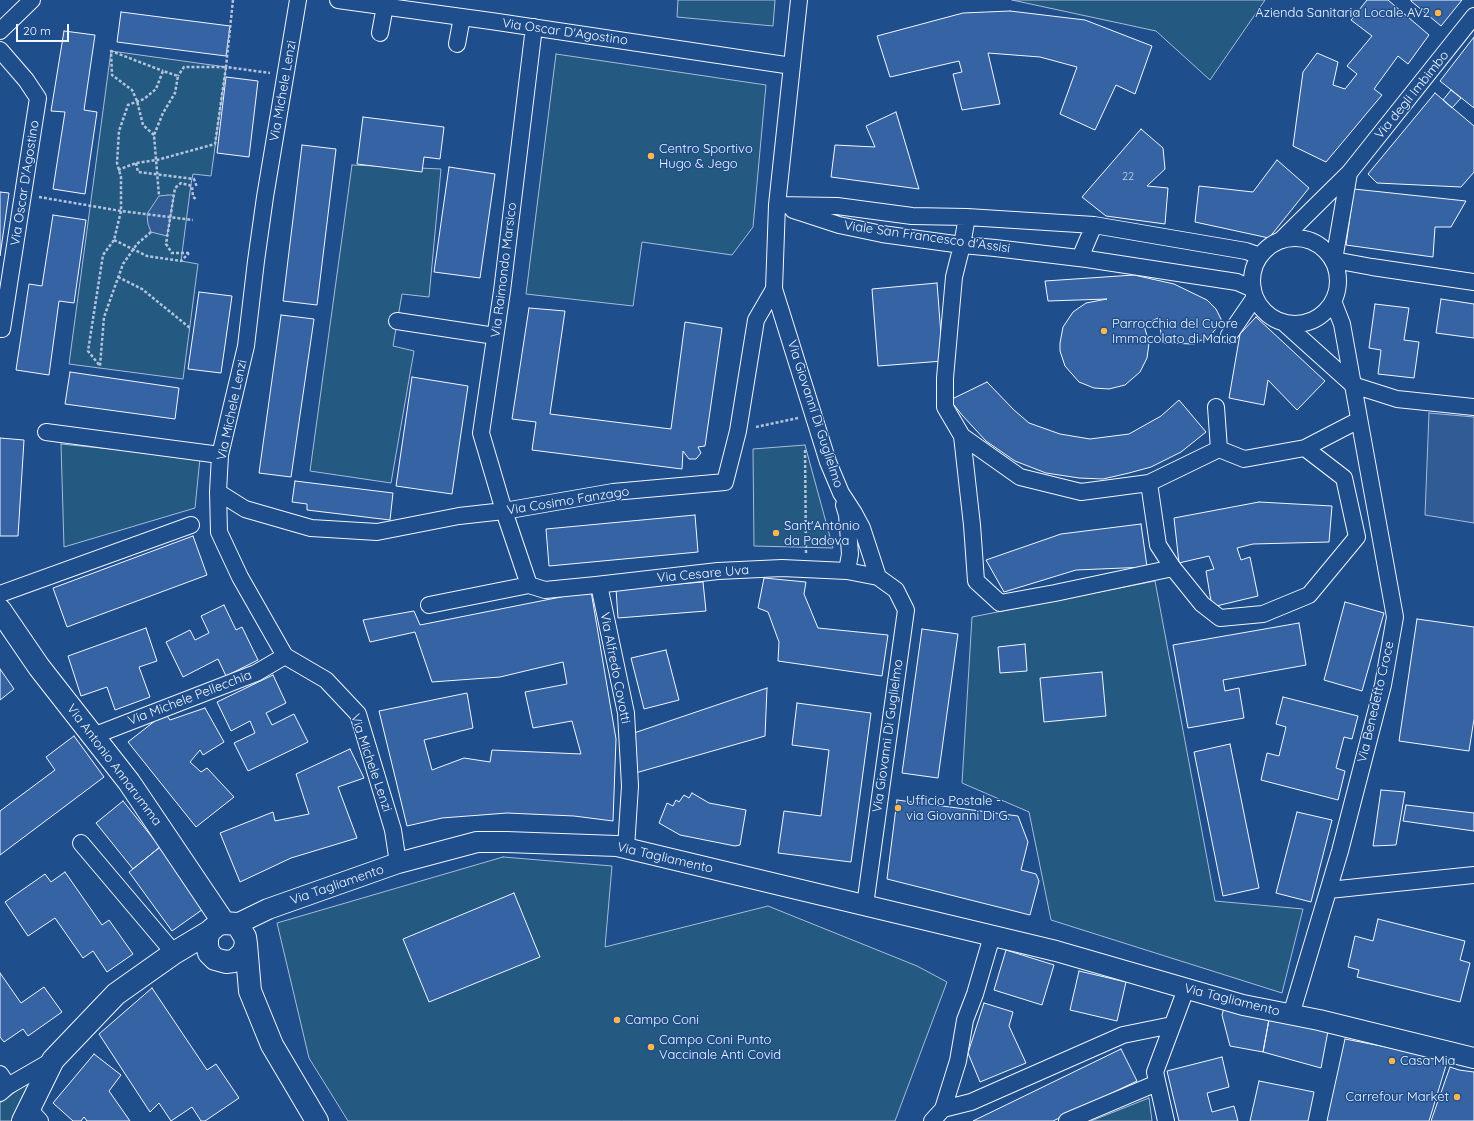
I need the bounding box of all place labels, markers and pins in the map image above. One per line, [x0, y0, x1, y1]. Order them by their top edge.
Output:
place label: Azienda Sanitaria Locale AV2 [1255, 5, 1430, 21]
marker: Azienda Sanitaria Locale AV2 [1433, 8, 1443, 18]
place label: Centro Sportivo Hugo & Jego [659, 141, 753, 172]
marker: Centro Sportivo Hugo & Jego [646, 151, 656, 161]
place label: Parrocchia del Cuore Immacolato di Maria [1112, 316, 1238, 347]
marker: Parrocchia del Cuore Immacolato di Maria [1099, 326, 1109, 336]
place label: Sant'Antonio da Padova [784, 518, 860, 549]
marker: Sant'Antonio da Padova [771, 528, 781, 538]
place label: Ufficio Postale - via Giovanni Di G. [906, 793, 1010, 824]
marker: Ufficio Postale - via Giovanni Di G. [893, 803, 903, 813]
place label: Campo Coni [625, 1012, 699, 1028]
marker: Campo Coni [612, 1015, 622, 1025]
place label: Campo Coni Punto Vaccinale Anti Covid [659, 1032, 781, 1063]
marker: Campo Coni Punto Vaccinale Anti Covid [646, 1042, 656, 1052]
place label: Casa Mia [1400, 1053, 1455, 1069]
marker: Casa Mia [1387, 1056, 1397, 1066]
place label: Carrefour Market [1346, 1089, 1449, 1105]
marker: Carrefour Market [1452, 1092, 1462, 1102]

